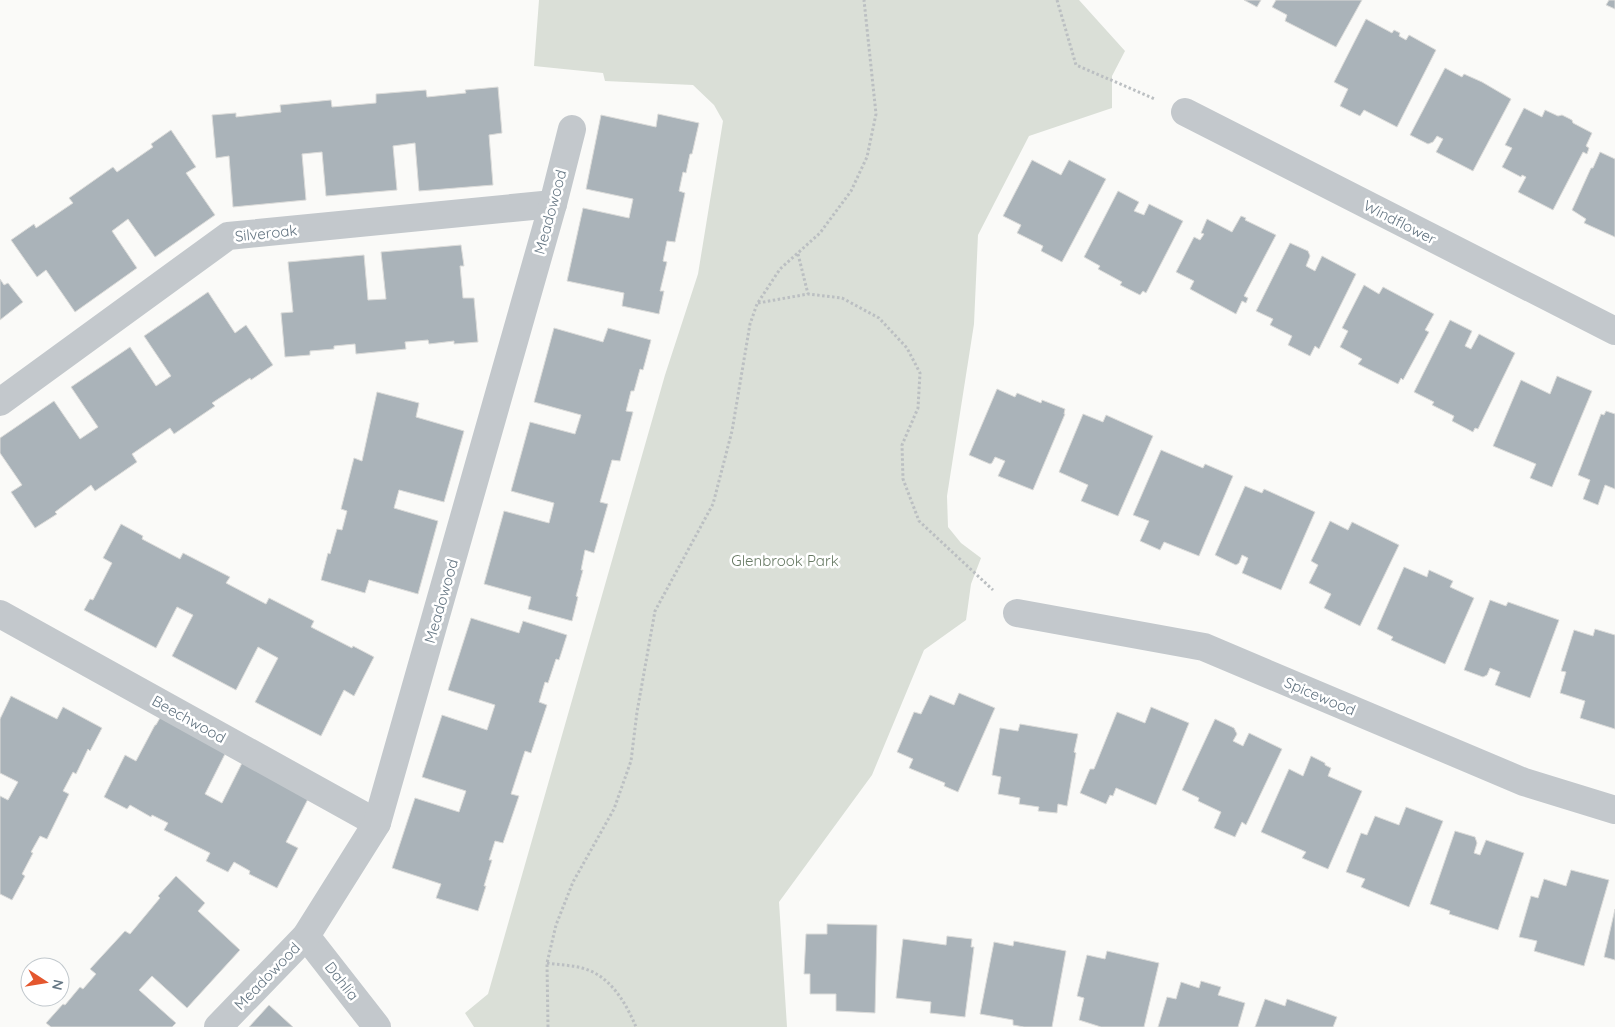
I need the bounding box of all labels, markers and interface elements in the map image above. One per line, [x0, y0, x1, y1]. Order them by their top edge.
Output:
street label: Meadowood [530, 168, 570, 256]
street label: Windflower [1361, 196, 1440, 248]
street label: Silveroak [234, 220, 298, 246]
park label: Glenbrook Park [731, 551, 839, 570]
street label: Meadowood [420, 557, 462, 645]
street label: Spicewood [1282, 673, 1358, 719]
street label: Beechwood [149, 691, 229, 747]
street label: Meadowood [230, 938, 304, 1014]
north arrow [20, 957, 70, 1007]
street label: Dahlia [321, 958, 363, 1004]
text: N [48, 978, 68, 992]

